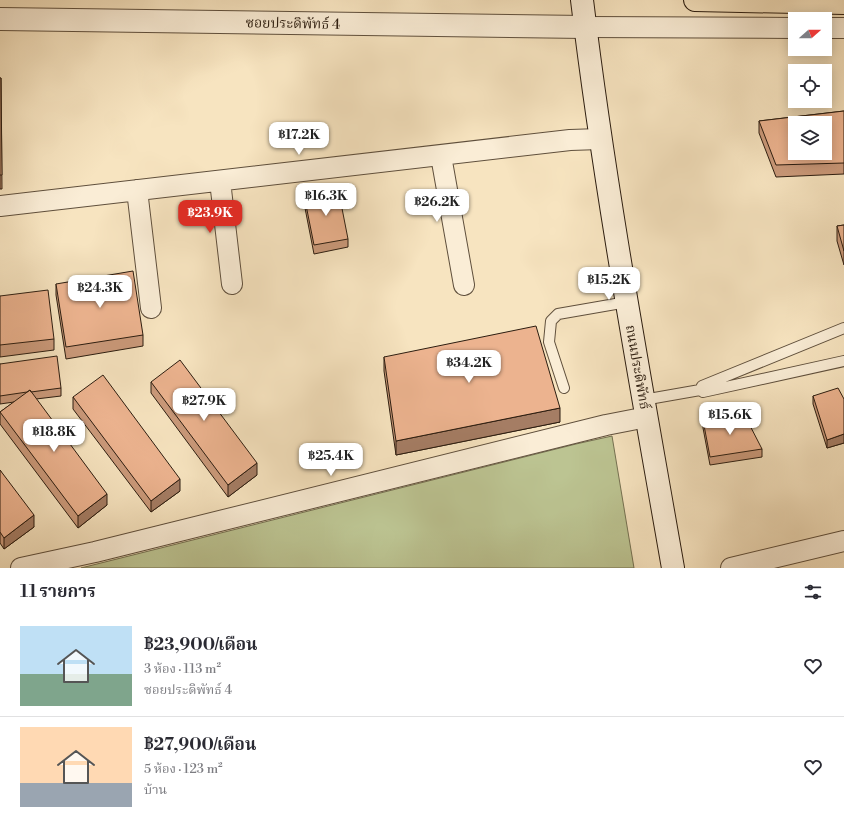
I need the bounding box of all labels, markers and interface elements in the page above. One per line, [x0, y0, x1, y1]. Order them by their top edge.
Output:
north arrow [788, 12, 832, 56]
map controls [788, 12, 832, 160]
street label: ซอยประดิพัทธ์ 4 [245, 13, 341, 34]
button: locate [788, 64, 832, 108]
button: layers [788, 116, 832, 160]
pin: ฿17.2K [266, 122, 332, 156]
text: ฿17.2K [278, 127, 320, 143]
pin: ฿16.3K [293, 183, 359, 217]
text: ฿16.3K [304, 188, 348, 204]
pin: ฿26.2K [404, 189, 470, 223]
text: ฿26.2K [414, 194, 460, 210]
pin: ฿23.9K [177, 200, 243, 234]
text: ฿23.9K [187, 205, 233, 221]
pin: ฿15.2K [576, 267, 642, 301]
text: ฿15.2K [587, 272, 631, 288]
pin: ฿24.3K [67, 275, 133, 309]
text: ฿24.3K [77, 280, 123, 296]
street label: ถนนประดิพัทธ์ [621, 323, 654, 411]
pin: ฿34.2K [436, 350, 502, 384]
text: ฿34.2K [446, 355, 492, 371]
pin: ฿27.9K [171, 388, 237, 422]
text: ฿27.9K [182, 393, 226, 409]
pin: ฿15.6K [697, 402, 763, 436]
text: ฿15.6K [708, 407, 752, 423]
pin: ฿18.8K [21, 419, 87, 453]
text: ฿18.8K [32, 424, 76, 440]
pin: ฿25.4K [298, 443, 364, 477]
text: ฿25.4K [308, 448, 354, 464]
text: 11 รายการ [20, 581, 96, 603]
icon: filters [802, 581, 824, 603]
text: ฿23,900/เดือน [144, 634, 257, 656]
icon: home [52, 642, 100, 690]
icon: heart [802, 655, 824, 677]
text: 3 ห้อง · 113 m² [144, 661, 221, 677]
text: ซอยประดิพัทธ์ 4 [144, 682, 232, 698]
text: ฿27,900/เดือน [144, 734, 256, 756]
icon: home [52, 743, 100, 791]
icon: heart [802, 756, 824, 778]
text: 5 ห้อง · 123 m² [144, 761, 223, 777]
text: บ้าน [144, 782, 167, 798]

